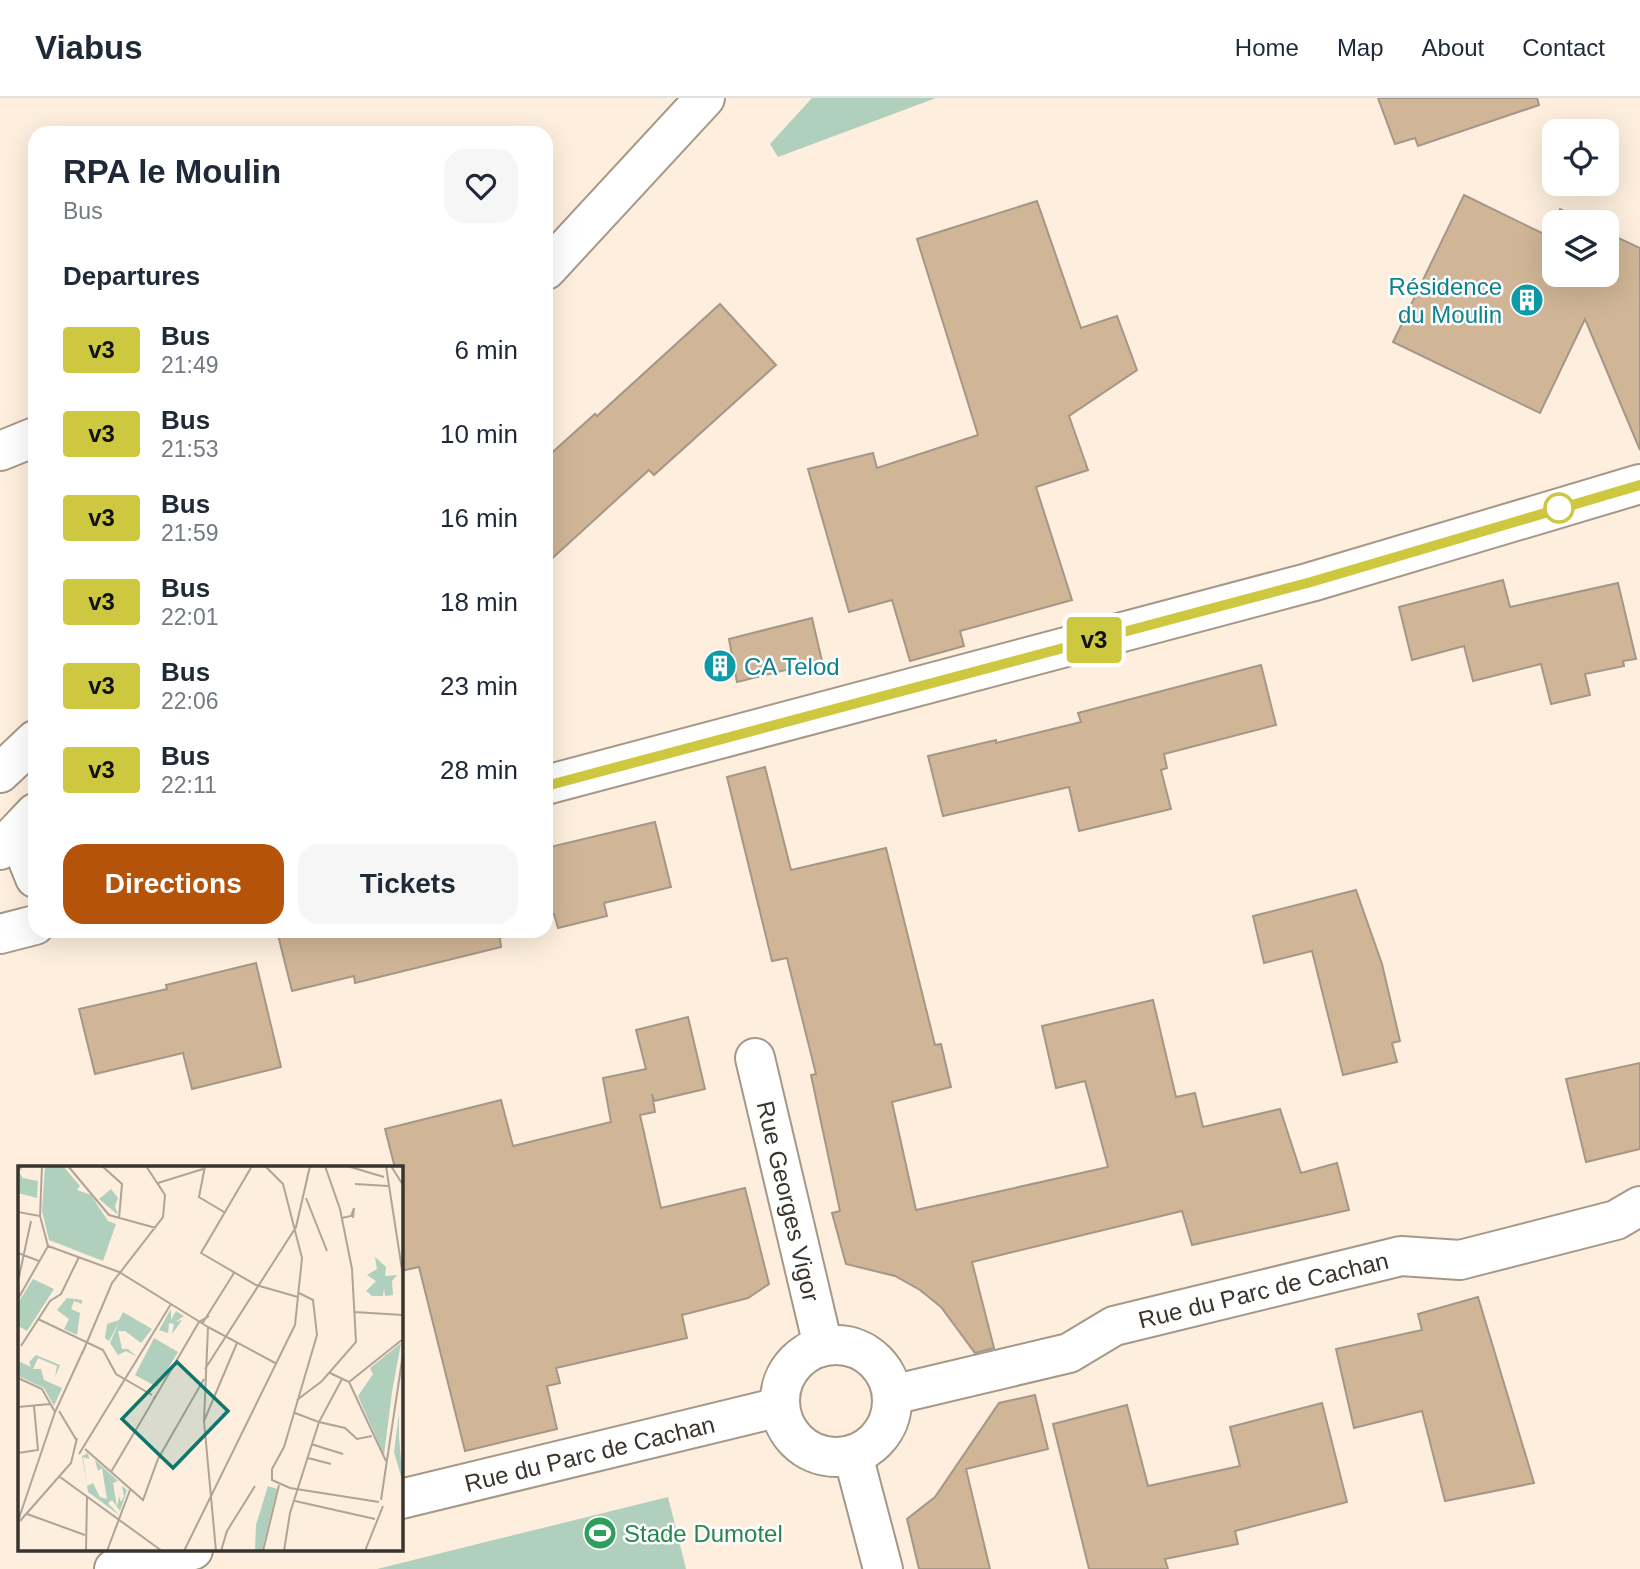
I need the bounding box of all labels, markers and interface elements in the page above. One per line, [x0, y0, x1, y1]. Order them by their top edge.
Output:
text: Viabus [35, 29, 143, 66]
text: Home [1235, 34, 1299, 61]
text: Map [1337, 34, 1384, 61]
text: About [1422, 34, 1484, 61]
text: Contact [1522, 34, 1605, 61]
map controls [1542, 119, 1619, 287]
button: locate [1542, 119, 1619, 196]
button: heart [444, 149, 518, 223]
text: RPA le Moulin [63, 153, 281, 190]
text: Bus [63, 198, 103, 224]
button: layers [1542, 210, 1619, 287]
text: Departures [63, 261, 200, 291]
place label: Résidence du Moulin [1389, 273, 1502, 328]
building icon: Résidence du Moulin [1508, 281, 1546, 319]
text: Bus [161, 321, 210, 351]
text: 6 min [454, 335, 518, 365]
text: v3 [88, 336, 115, 363]
text: 21:49 [161, 352, 219, 378]
text: Bus [161, 405, 210, 435]
text: 10 min [440, 419, 518, 449]
text: v3 [88, 420, 115, 447]
text: 21:53 [161, 436, 219, 462]
text: Bus [161, 489, 210, 519]
unlabelled marker [1544, 493, 1574, 523]
text: 16 min [440, 503, 518, 533]
text: v3 [88, 504, 115, 531]
text: 21:59 [161, 520, 219, 546]
text: Bus [161, 573, 210, 603]
text: 18 min [440, 587, 518, 617]
text: v3 [88, 588, 115, 615]
text: 22:01 [161, 604, 219, 630]
line badge: v3 [1062, 617, 1126, 663]
text: v3 [1081, 626, 1107, 653]
building icon: CA Telod [701, 647, 739, 685]
place label: CA Telod [744, 653, 840, 680]
text: Bus [161, 657, 210, 687]
text: 23 min [440, 671, 518, 701]
text: v3 [88, 672, 115, 699]
text: 22:06 [161, 688, 219, 714]
text: Bus [161, 741, 210, 771]
text: 28 min [440, 755, 518, 785]
text: v3 [88, 756, 115, 783]
text: 22:11 [161, 772, 217, 798]
button: Directions [63, 844, 284, 924]
button: Tickets [298, 844, 518, 924]
street label: Rue Georges Vigor [752, 1098, 825, 1304]
inset map [18, 1166, 402, 1552]
street label: Rue du Parc de Cachan [1136, 1246, 1391, 1333]
street label: Rue du Parc de Cachan [462, 1410, 717, 1497]
sports icon: Stade Dumotel [581, 1514, 619, 1552]
place label: Stade Dumotel [624, 1520, 783, 1547]

